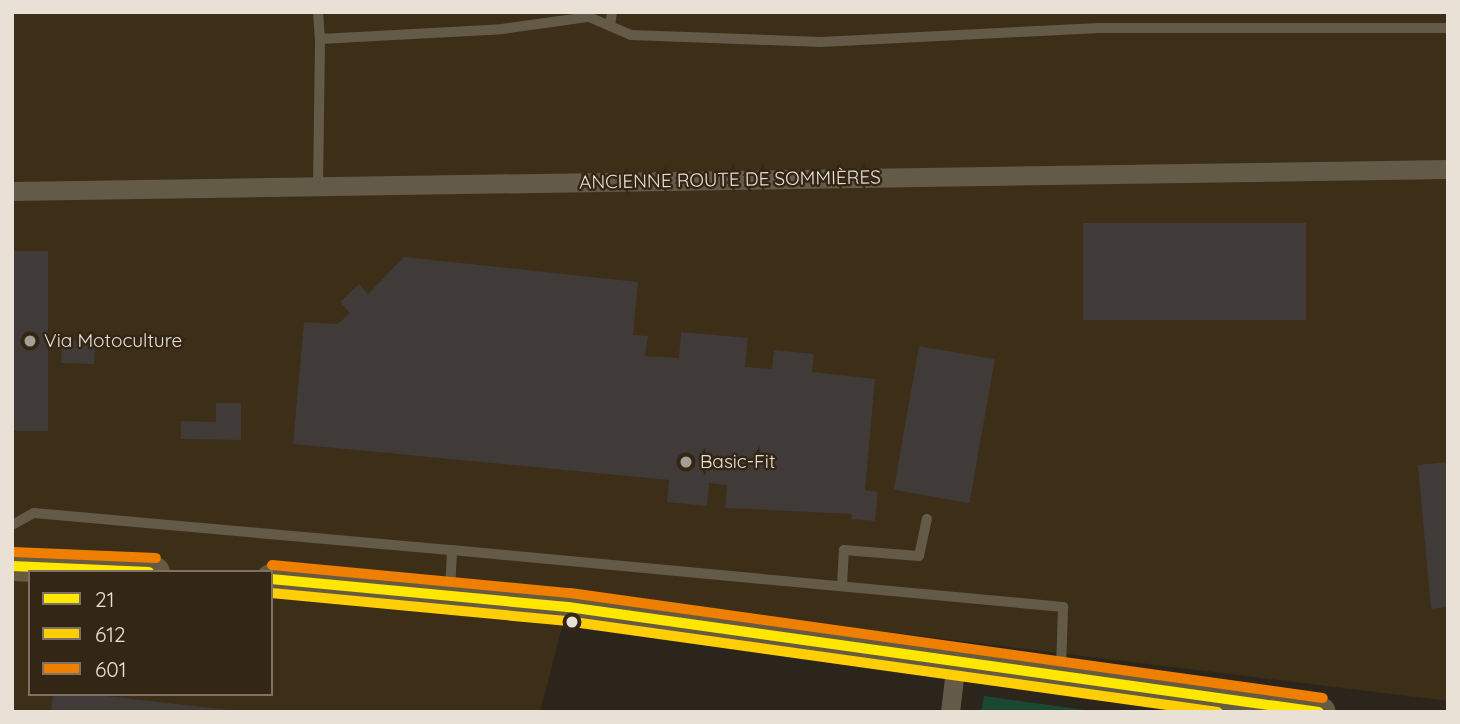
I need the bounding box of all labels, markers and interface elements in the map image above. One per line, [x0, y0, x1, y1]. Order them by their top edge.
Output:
street label: ANCIENNE ROUTE DE SOMMIÈRES [579, 166, 881, 194]
place label: Via Motoculture [44, 330, 182, 352]
marker: Via Motoculture [22, 333, 38, 349]
place label: Basic-Fit [700, 451, 775, 473]
marker: Basic-Fit [678, 454, 694, 470]
legend [28, 570, 273, 696]
text: 21 [95, 586, 114, 612]
unlabelled marker [565, 615, 579, 629]
text: 612 [95, 621, 126, 647]
text: 601 [95, 656, 127, 682]

